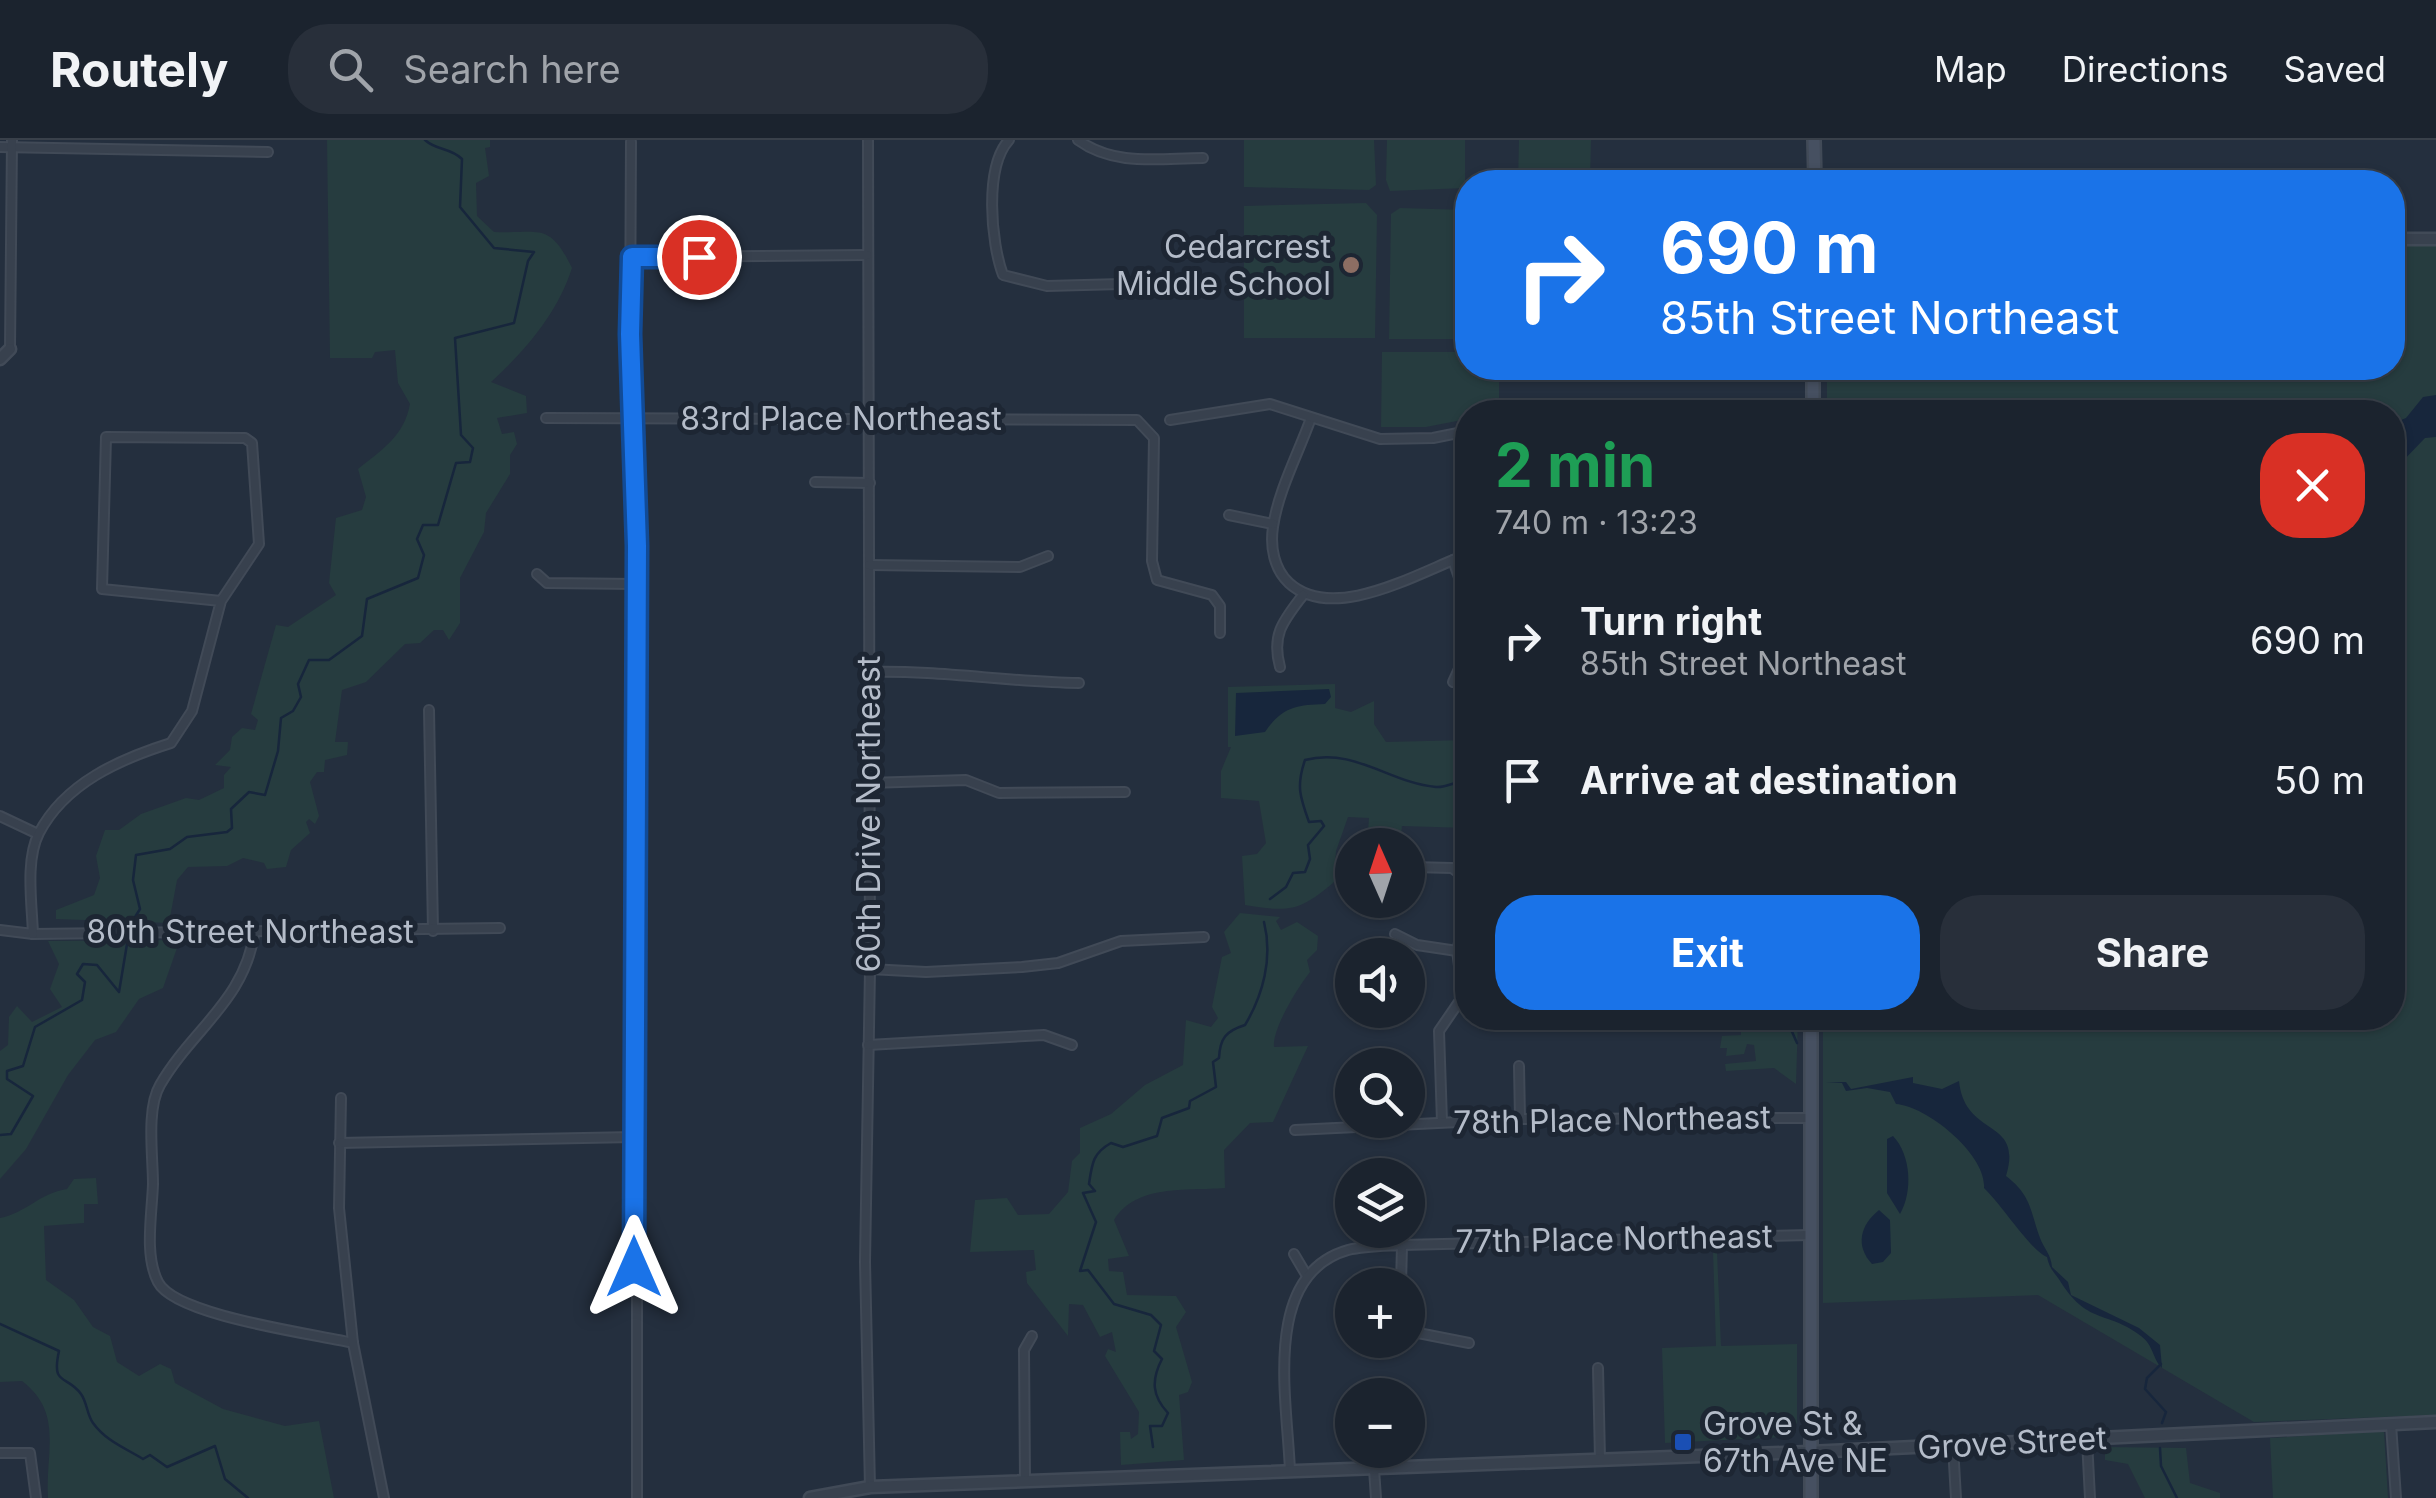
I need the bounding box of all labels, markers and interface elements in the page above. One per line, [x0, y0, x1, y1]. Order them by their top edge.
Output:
search box [288, 24, 988, 114]
text: Routely [50, 40, 228, 99]
icon: search [323, 42, 378, 97]
text: Search here [403, 46, 621, 92]
text: Map [1934, 48, 2007, 90]
text: Directions [2062, 48, 2229, 90]
text: Saved [2284, 48, 2386, 90]
text: 690 m [1660, 205, 1879, 290]
icon: right [1495, 210, 1625, 340]
pin [657, 215, 742, 300]
place label: Cedarcrest Middle School [1116, 227, 1331, 303]
icon: arrive [672, 230, 727, 285]
marker: Cedarcrest Middle School [1340, 254, 1362, 276]
text: 85th Street Northeast [1660, 290, 2119, 345]
street label: 83rd Place Northeast [680, 399, 1002, 438]
text: 2 min [1495, 429, 1655, 501]
button: close [2260, 433, 2365, 538]
text: 740 m · 13:23 [1495, 503, 1698, 542]
text: Turn right [1580, 598, 1762, 644]
icon: right [1495, 613, 1550, 668]
text: 690 m [2250, 617, 2365, 663]
text: 85th Street Northeast [1580, 644, 1906, 683]
street label: 60th Drive Northeast [849, 656, 888, 972]
icon: arrive [1495, 753, 1550, 808]
text: Arrive at destination [1580, 757, 1958, 803]
text: 50 m [2274, 757, 2365, 803]
north arrow [1335, 828, 1425, 918]
map controls [1335, 828, 1425, 1468]
button: Exit [1495, 895, 1920, 1010]
button: Share [1940, 895, 2365, 1010]
street label: 80th Street Northeast [86, 912, 414, 951]
button: sound [1335, 938, 1425, 1028]
button: search [1335, 1048, 1425, 1138]
street label: 78th Place Northeast [1453, 1097, 1771, 1142]
button: layers [1335, 1158, 1425, 1248]
position arrow [582, 1215, 686, 1319]
street label: 77th Place Northeast [1455, 1216, 1773, 1261]
button: + [1335, 1268, 1425, 1358]
button: − [1335, 1378, 1425, 1468]
place label: Grove St & 67th Ave NE [1703, 1404, 1888, 1480]
street label: Grove Street [1916, 1418, 2107, 1467]
marker: Grove St & 67th Ave NE [1672, 1431, 1694, 1453]

